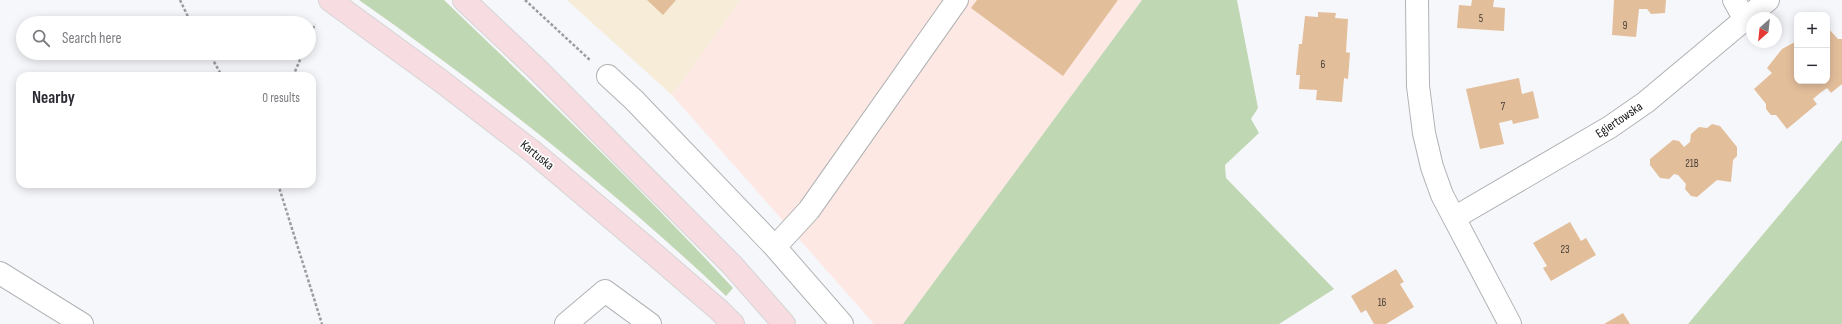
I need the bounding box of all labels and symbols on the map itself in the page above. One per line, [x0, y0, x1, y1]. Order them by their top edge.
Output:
house number: 5 [1479, 12, 1483, 25]
north arrow [1746, 12, 1782, 48]
house number: 9 [1623, 19, 1628, 32]
house number: 6 [1321, 58, 1326, 71]
street label: Egiertowska [1592, 98, 1646, 142]
house number: 7 [1501, 100, 1506, 113]
street label: Kartuska [517, 137, 557, 173]
house number: 21B [1685, 157, 1699, 170]
house number: 23 [1560, 243, 1570, 256]
house number: 16 [1378, 296, 1387, 309]

